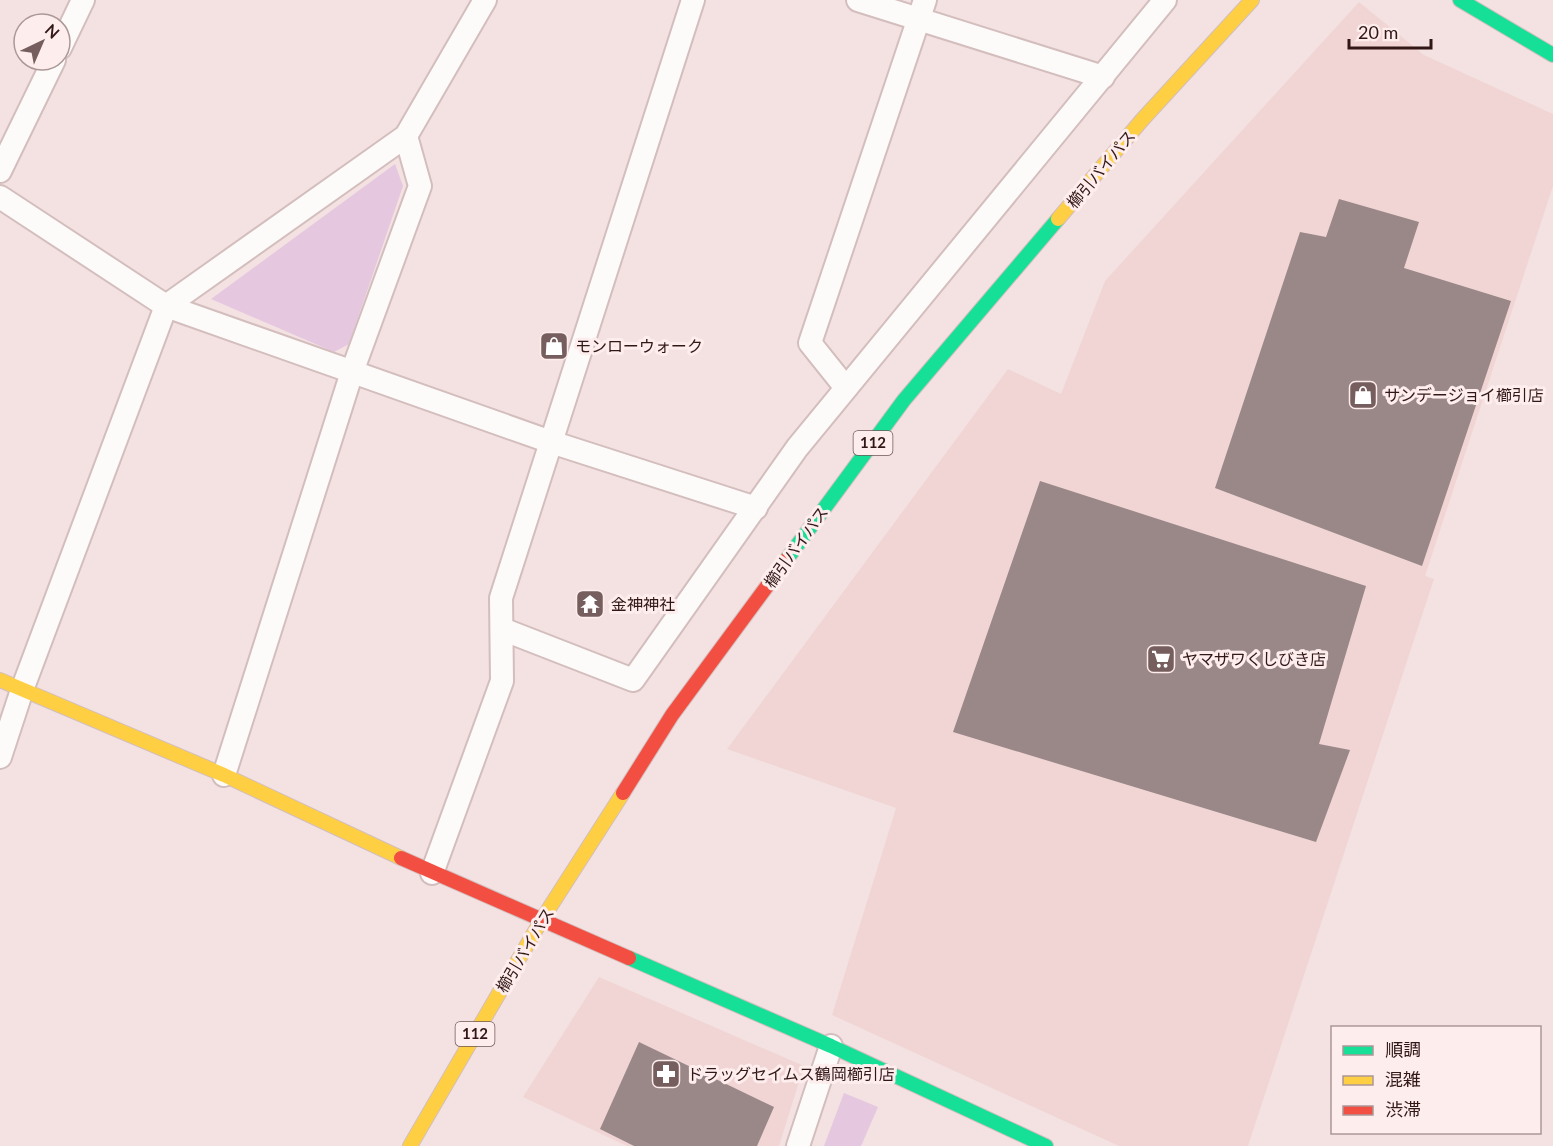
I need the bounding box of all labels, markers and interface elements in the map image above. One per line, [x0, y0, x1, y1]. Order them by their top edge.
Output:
north arrow [12, 12, 72, 72]
scale bar [1349, 12, 1432, 50]
text: N [42, 20, 64, 42]
text: 20 m [1358, 21, 1398, 43]
street label: 櫛引バイパス [1063, 126, 1139, 211]
shop icon: モンローウォーク [538, 330, 570, 362]
place label: モンローウォーク [575, 336, 703, 355]
shop icon: サンデージョイ櫛引店 [1347, 379, 1379, 411]
place label: サンデージョイ櫛引店 [1384, 385, 1544, 404]
road number: 112 [854, 431, 892, 455]
street label: 櫛引バイパス [760, 502, 831, 591]
temple icon: 金神神社 [574, 588, 606, 620]
place label: 金神神社 [611, 594, 675, 613]
supermarket icon: ヤマザワくしびき店 [1145, 643, 1177, 675]
place label: ヤマザワくしびき店 [1182, 649, 1326, 668]
street label: 櫛引バイパス [492, 904, 557, 996]
road number: 112 [456, 1022, 494, 1046]
legend [1331, 1026, 1541, 1134]
text: 順調 [1385, 1038, 1421, 1060]
pharmacy icon: ドラッグセイムス鶴岡櫛引店 [650, 1058, 682, 1090]
place label: ドラッグセイムス鶴岡櫛引店 [687, 1064, 895, 1083]
text: 混雑 [1385, 1068, 1421, 1090]
text: 渋滞 [1385, 1098, 1421, 1120]

